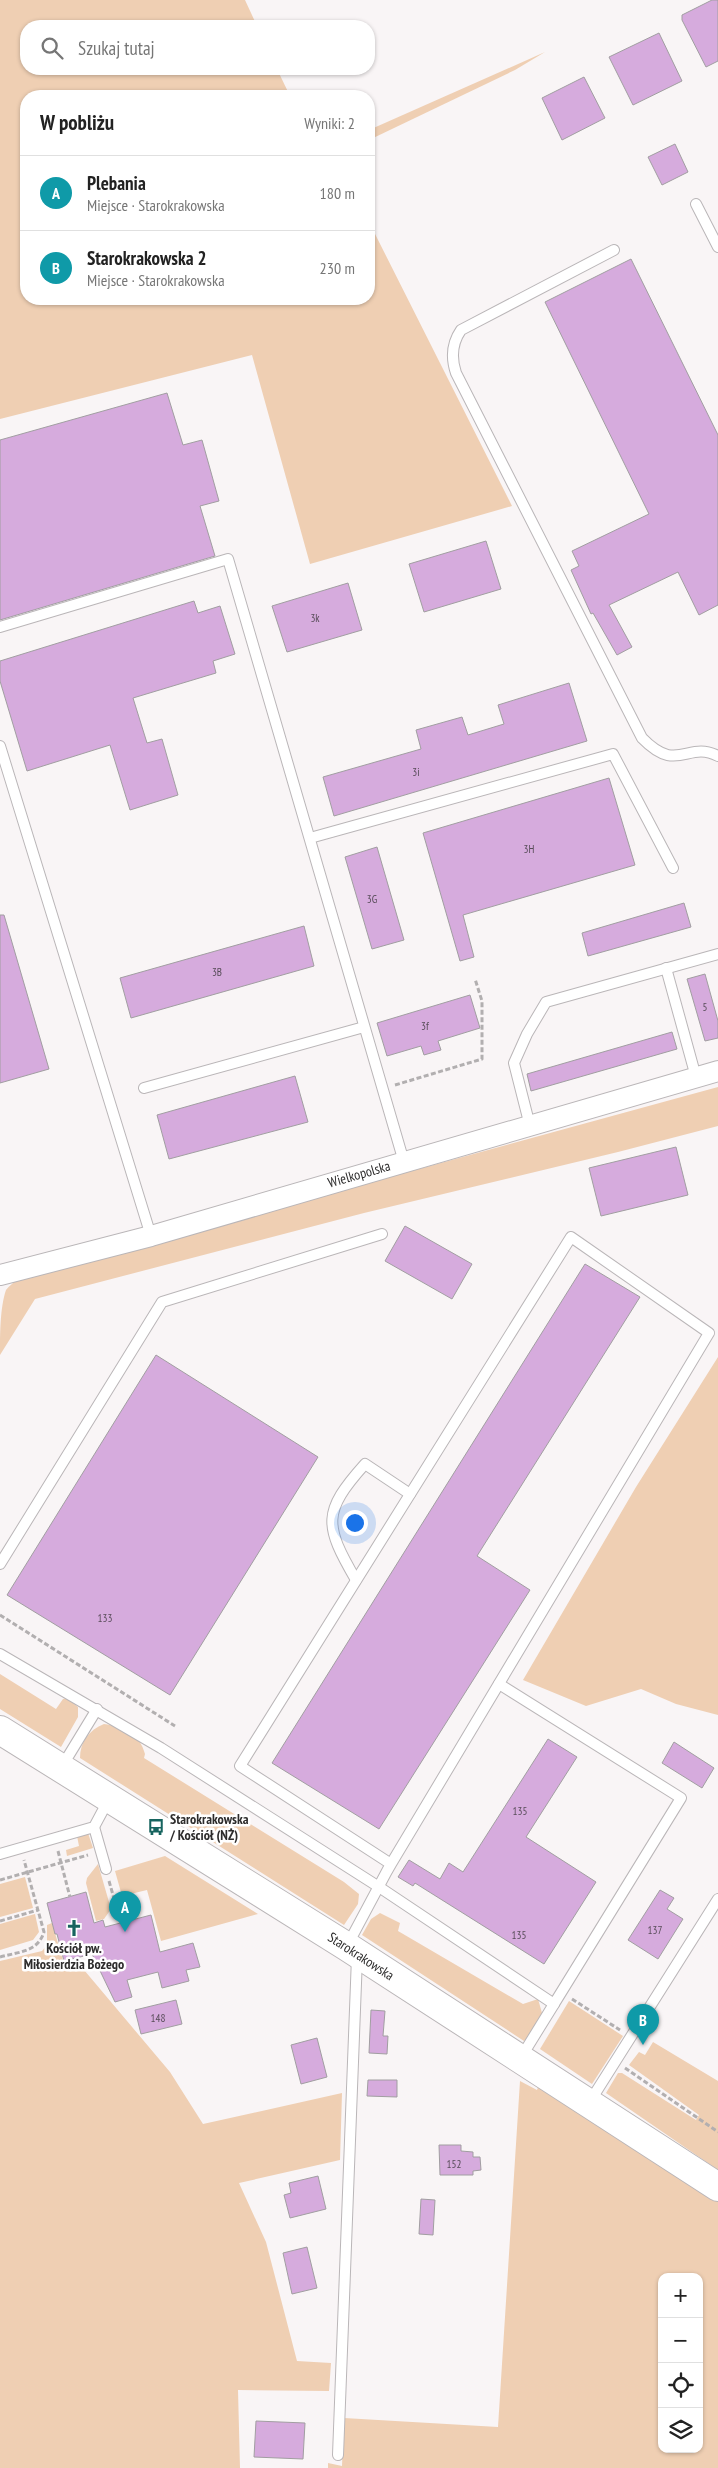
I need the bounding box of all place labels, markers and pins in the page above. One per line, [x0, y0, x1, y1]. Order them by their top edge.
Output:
place label: Starokrakowska / Kościół (NŻ) [169, 1810, 249, 1844]
bus stop icon: Starokrakowska / Kościół (NŻ) [146, 1817, 166, 1837]
pin: A [109, 1891, 141, 1932]
church icon: Kościół pw. Miłosierdzia Bożego [64, 1918, 84, 1938]
place label: Kościół pw. Miłosierdzia Bożego [24, 1939, 124, 1973]
pin: B [627, 2004, 659, 2045]

